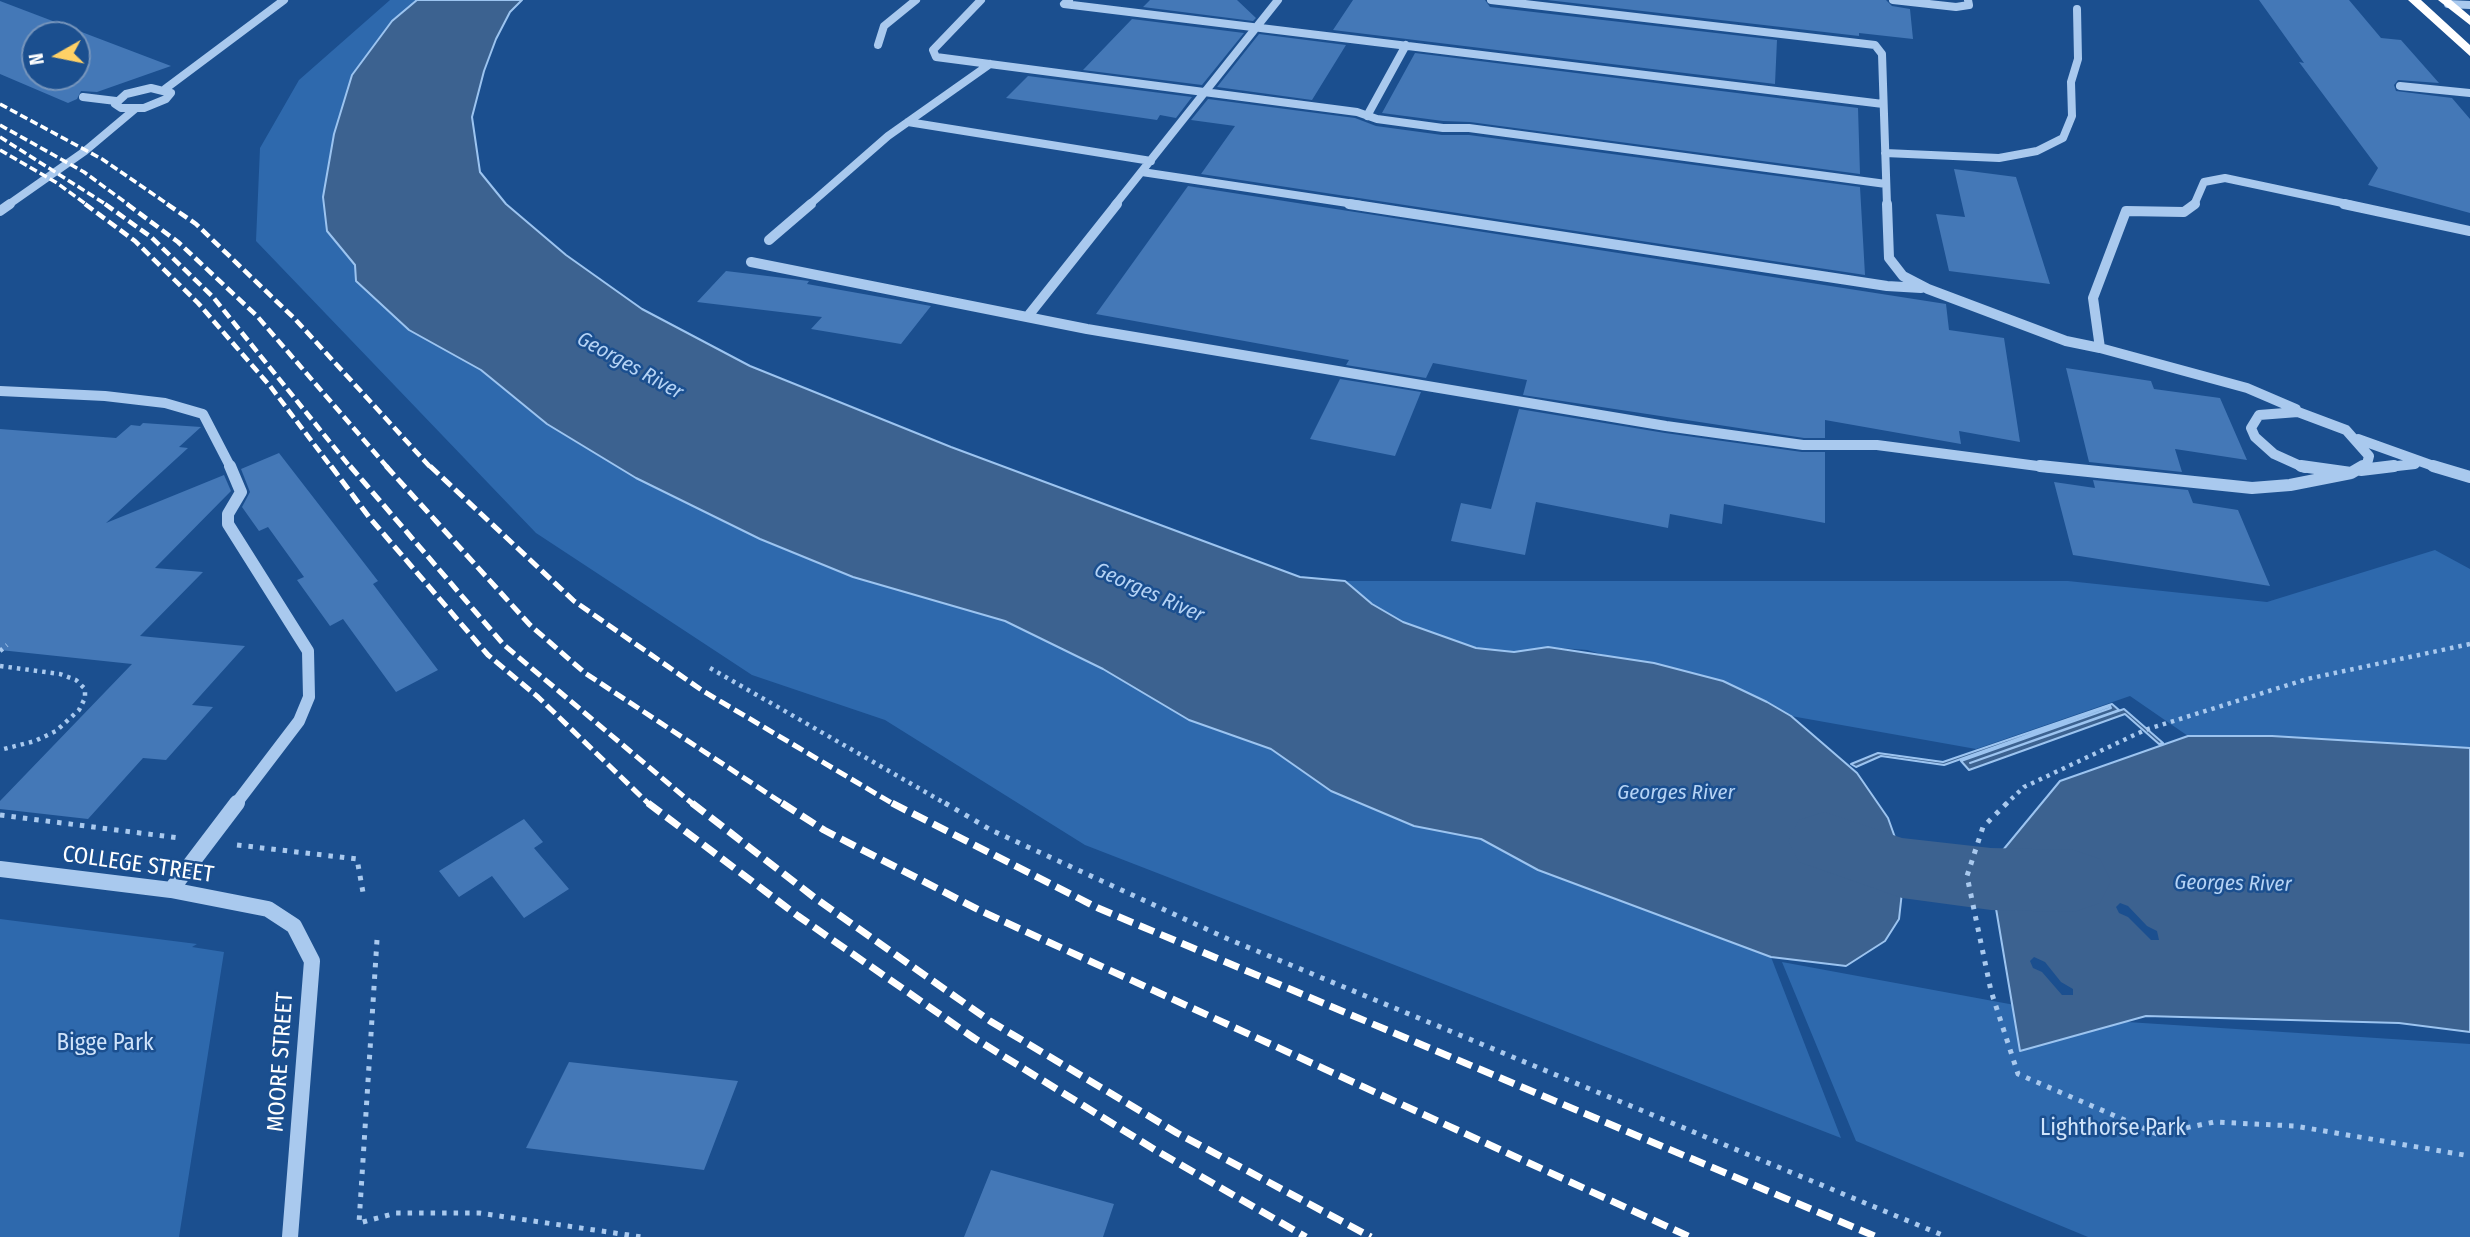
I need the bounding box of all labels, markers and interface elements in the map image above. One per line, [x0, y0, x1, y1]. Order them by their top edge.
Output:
north arrow [21, 21, 91, 91]
text: N [24, 52, 49, 66]
water label: Georges River [573, 327, 687, 405]
water label: Georges River [1090, 558, 1208, 628]
water label: Georges River [1617, 780, 1735, 806]
street label: COLLEGE STREET [61, 841, 215, 889]
water label: Georges River [2174, 870, 2292, 898]
street label: MOORE STREET [262, 991, 300, 1133]
park label: Bigge Park [56, 1030, 154, 1058]
park label: Lighthorse Park [2040, 1115, 2186, 1143]

